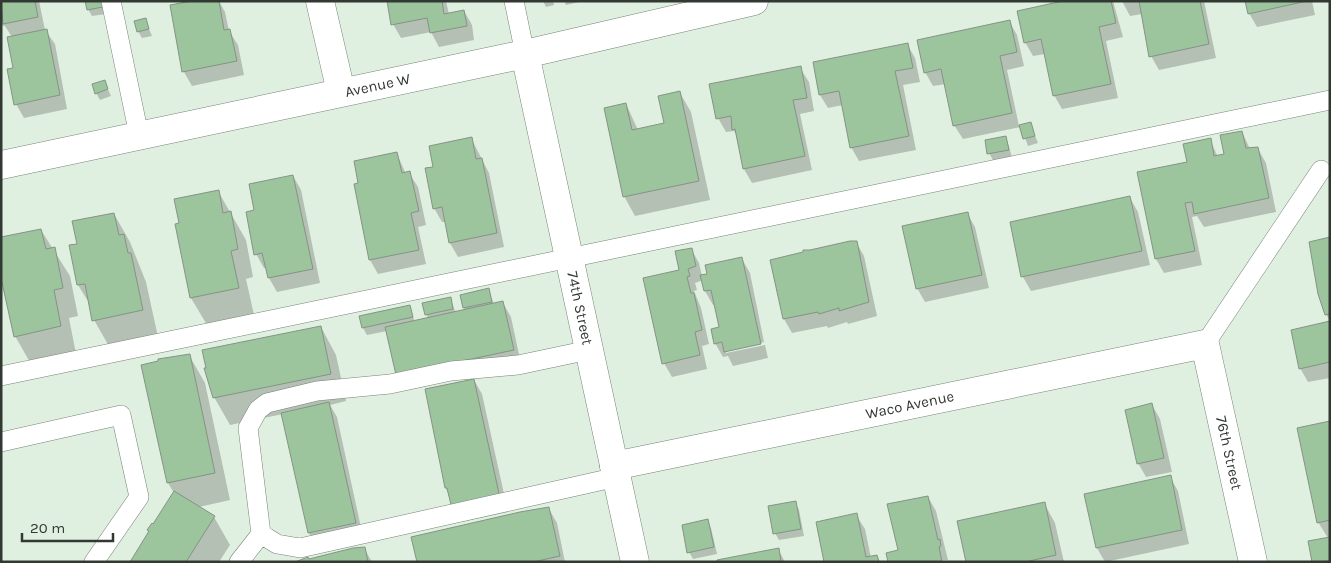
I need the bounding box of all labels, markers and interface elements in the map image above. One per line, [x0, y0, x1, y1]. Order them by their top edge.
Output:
street label: Avenue W [343, 69, 413, 101]
street label: 74th Street [563, 270, 597, 347]
street label: Waco Avenue [864, 387, 956, 423]
street label: 76th Street [1212, 414, 1246, 492]
scale bar [22, 510, 114, 542]
text: 20 m [30, 519, 65, 537]

